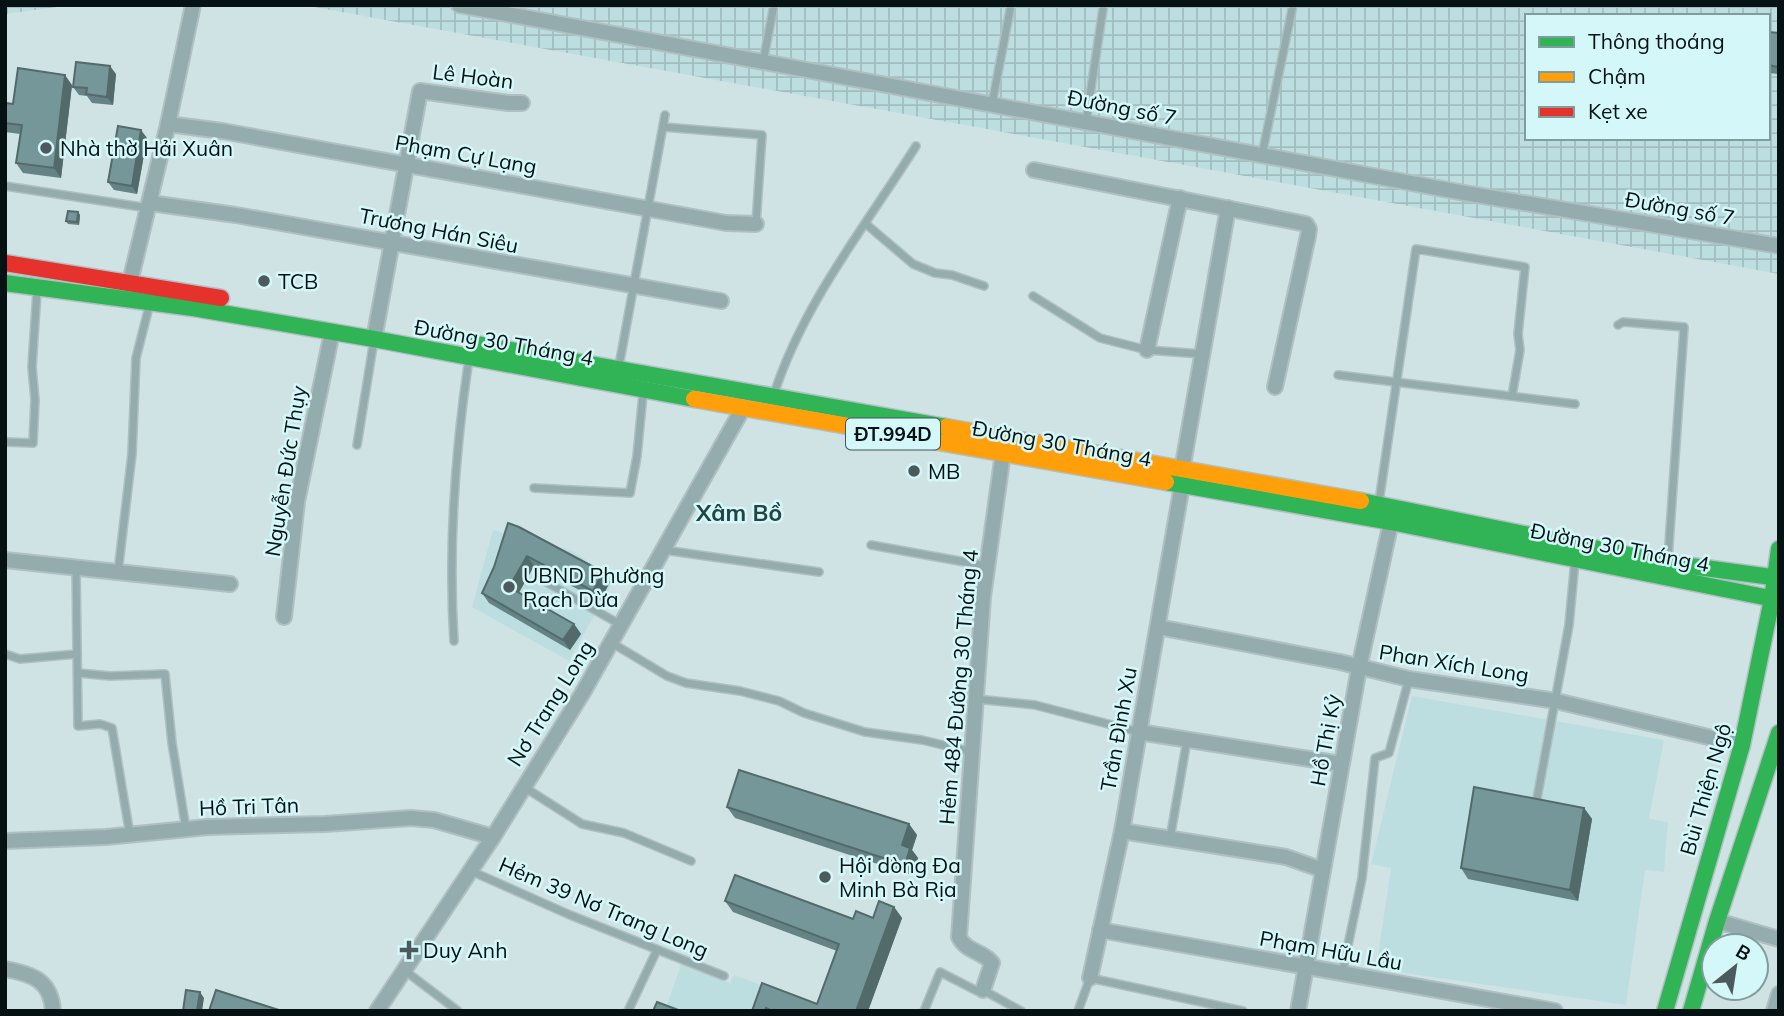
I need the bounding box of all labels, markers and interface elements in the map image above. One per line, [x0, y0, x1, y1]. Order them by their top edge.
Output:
legend [1525, 14, 1770, 140]
text: Thông thoáng [1588, 28, 1725, 54]
street label: Lê Hoàn [431, 58, 515, 94]
text: Chậm [1588, 63, 1646, 89]
street label: Đường số 7 [1065, 84, 1179, 130]
text: Kẹt xe [1588, 98, 1648, 124]
street label: Phạm Cự Lạng [393, 129, 539, 179]
place label: Nhà thờ Hải Xuân [60, 135, 233, 161]
marker: Nhà thờ Hải Xuân [38, 140, 54, 156]
street label: Đường số 7 [1623, 186, 1737, 230]
street label: Trương Hán Siêu [357, 202, 521, 258]
place label: TCB [278, 268, 318, 294]
marker: TCB [256, 273, 272, 289]
street label: Đường 30 Tháng 4 [412, 313, 596, 371]
street label: Nguyễn Đức Thụy [259, 384, 311, 558]
street label: Đường 30 Tháng 4 [970, 414, 1154, 472]
road number: ĐT.994D [846, 418, 940, 449]
place label: MB [928, 458, 960, 484]
marker: MB [906, 463, 922, 479]
district label: Xâm Bồ [695, 498, 782, 527]
street label: Đường 30 Tháng 4 [1528, 517, 1712, 577]
street label: Hẻm 484 Đường 30 Tháng 4 [933, 548, 983, 826]
place label: UBND Phường Rạch Dừa [523, 562, 665, 612]
marker: UBND Phường Rạch Dừa [501, 579, 517, 595]
street label: Nơ Trang Long [501, 635, 599, 771]
street label: Phan Xích Long [1377, 638, 1531, 688]
street label: Trần Đình Xu [1094, 665, 1142, 793]
street label: Hồ Thị Kỷ [1304, 692, 1346, 788]
street label: Bùi Thiện Ngộ [1674, 720, 1736, 858]
street label: Hồ Tri Tân [198, 791, 300, 821]
street label: Hẻm 39 Nơ Trang Long [495, 851, 713, 963]
place label: Hội dòng Đa Minh Bà Rịa [839, 852, 961, 902]
marker: Hội dòng Đa Minh Bà Rịa [817, 869, 833, 885]
street label: Phạm Hữu Lầu [1258, 925, 1404, 975]
north arrow [1700, 932, 1770, 1002]
place label: Duy Anh [423, 937, 507, 963]
text: B [1732, 939, 1755, 966]
marker: Duy Anh [401, 942, 417, 958]

